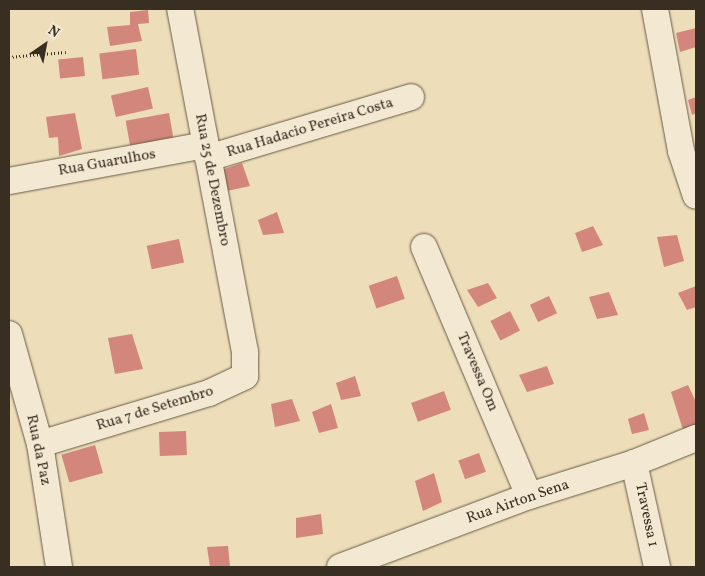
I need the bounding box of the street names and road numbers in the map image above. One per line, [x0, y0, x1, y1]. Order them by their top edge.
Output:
street label: Rua Hadacio Pereira Costa [225, 94, 395, 162]
street label: Rua 25 de Dezembro [190, 112, 234, 248]
street label: Rua Guarulhos [57, 146, 157, 180]
street label: Travessa Om [452, 330, 502, 414]
street label: Rua 7 de Setembro [94, 383, 216, 435]
street label: Rua da Paz [22, 413, 54, 487]
street label: Rua Airton Sena [464, 476, 572, 528]
street label: Travessa 1 [630, 481, 662, 549]

